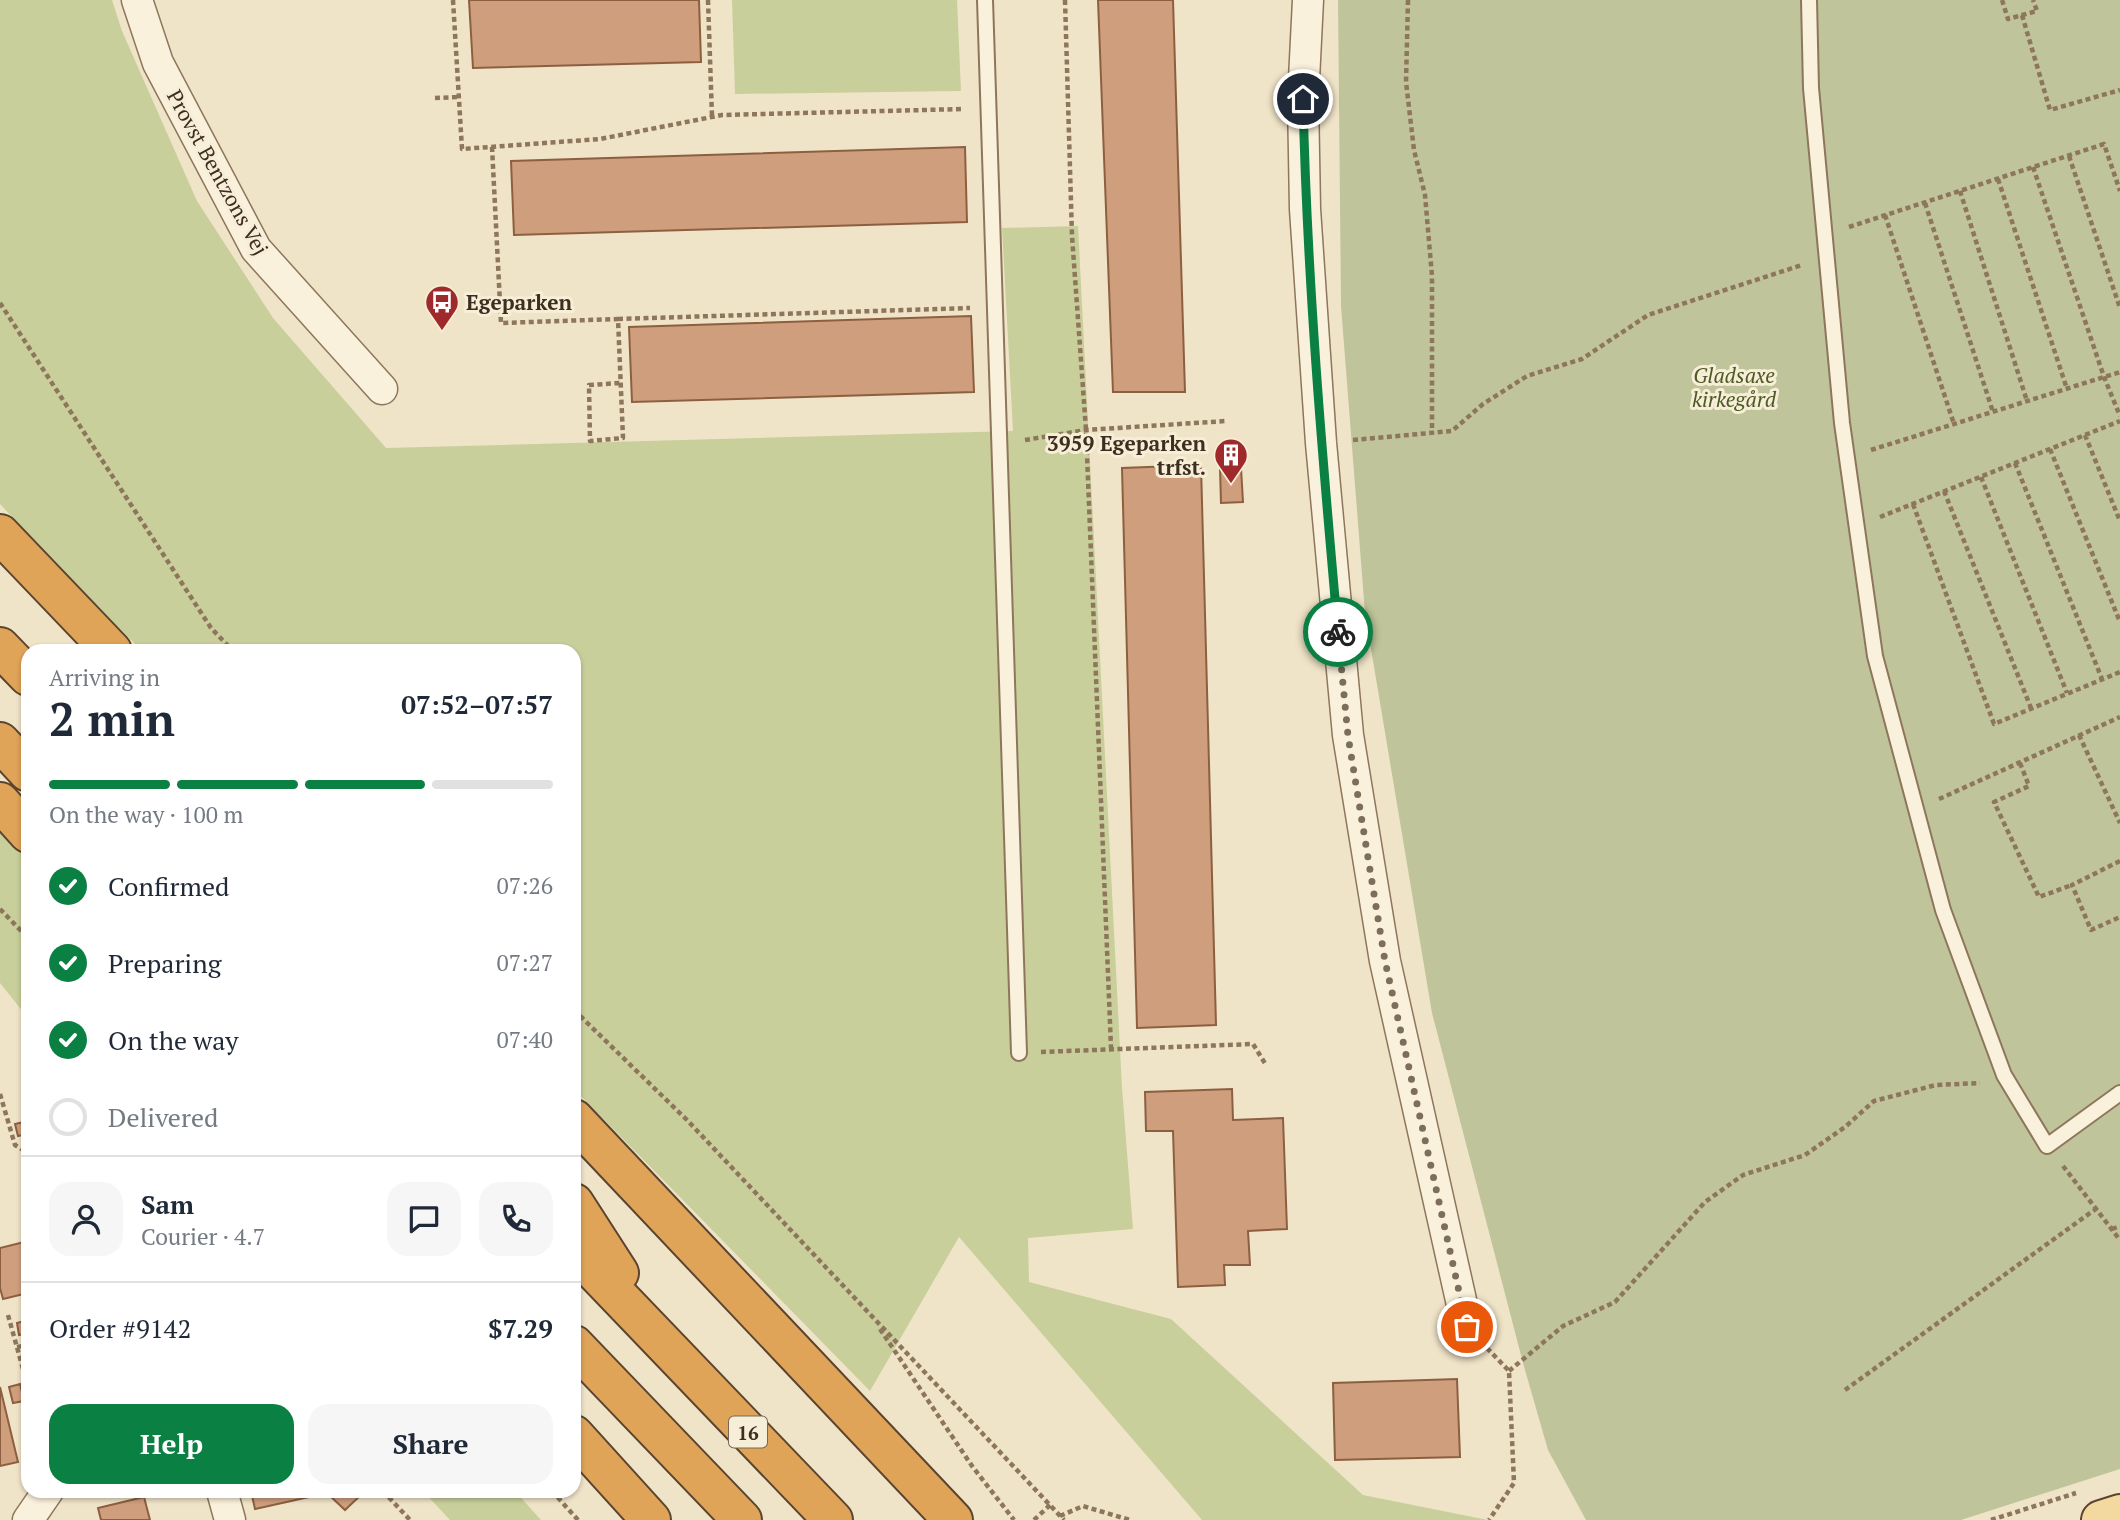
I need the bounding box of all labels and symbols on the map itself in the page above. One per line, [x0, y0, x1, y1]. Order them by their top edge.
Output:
pin [1273, 69, 1333, 129]
street label: Provst Bentzons Vej [161, 84, 275, 260]
bus stop icon: Egeparken [423, 283, 461, 332]
place label: Egeparken [466, 288, 573, 316]
park label: Gladsaxe kirkegård [1692, 361, 1777, 413]
place label: 3959 Egeparken trfst. [1047, 429, 1206, 481]
building icon: 3959 Egeparken trfst. [1212, 436, 1250, 485]
courier [1303, 597, 1373, 667]
pin [1437, 1297, 1497, 1357]
road number: 16 [729, 1416, 767, 1448]

